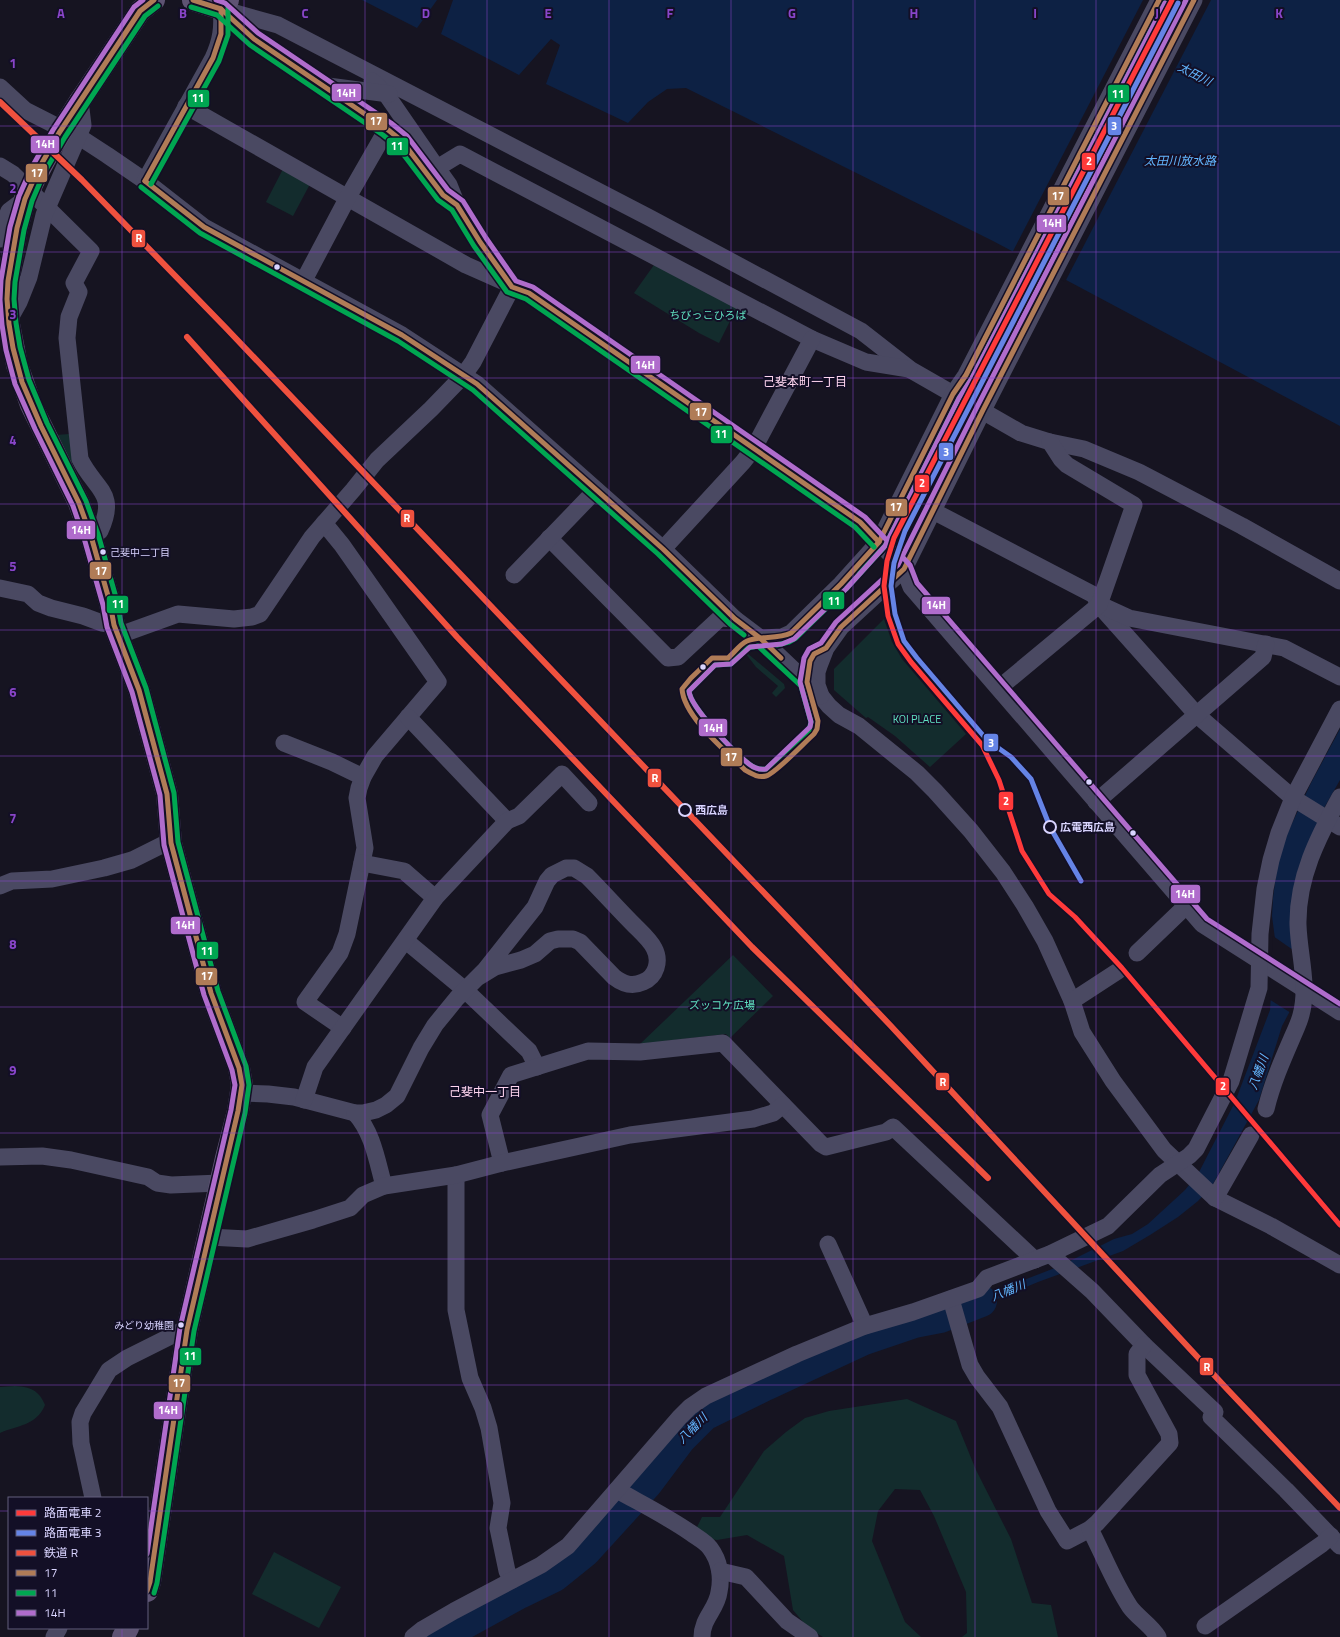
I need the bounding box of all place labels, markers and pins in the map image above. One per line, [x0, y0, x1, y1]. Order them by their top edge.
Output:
unlabelled marker [272, 262, 282, 272]
place label: 己斐中二丁目 [110, 545, 170, 560]
marker: 己斐中二丁目 [98, 547, 108, 557]
unlabelled marker [698, 662, 708, 672]
unlabelled marker [1084, 777, 1094, 787]
place label: 西広島 [695, 802, 728, 818]
marker: 西広島 [678, 803, 692, 817]
place label: 広電西広島 [1060, 819, 1115, 835]
marker: 広電西広島 [1043, 820, 1057, 834]
unlabelled marker [1128, 828, 1138, 838]
place label: みどり幼稚園 [114, 1318, 174, 1333]
marker: みどり幼稚園 [176, 1320, 186, 1330]

